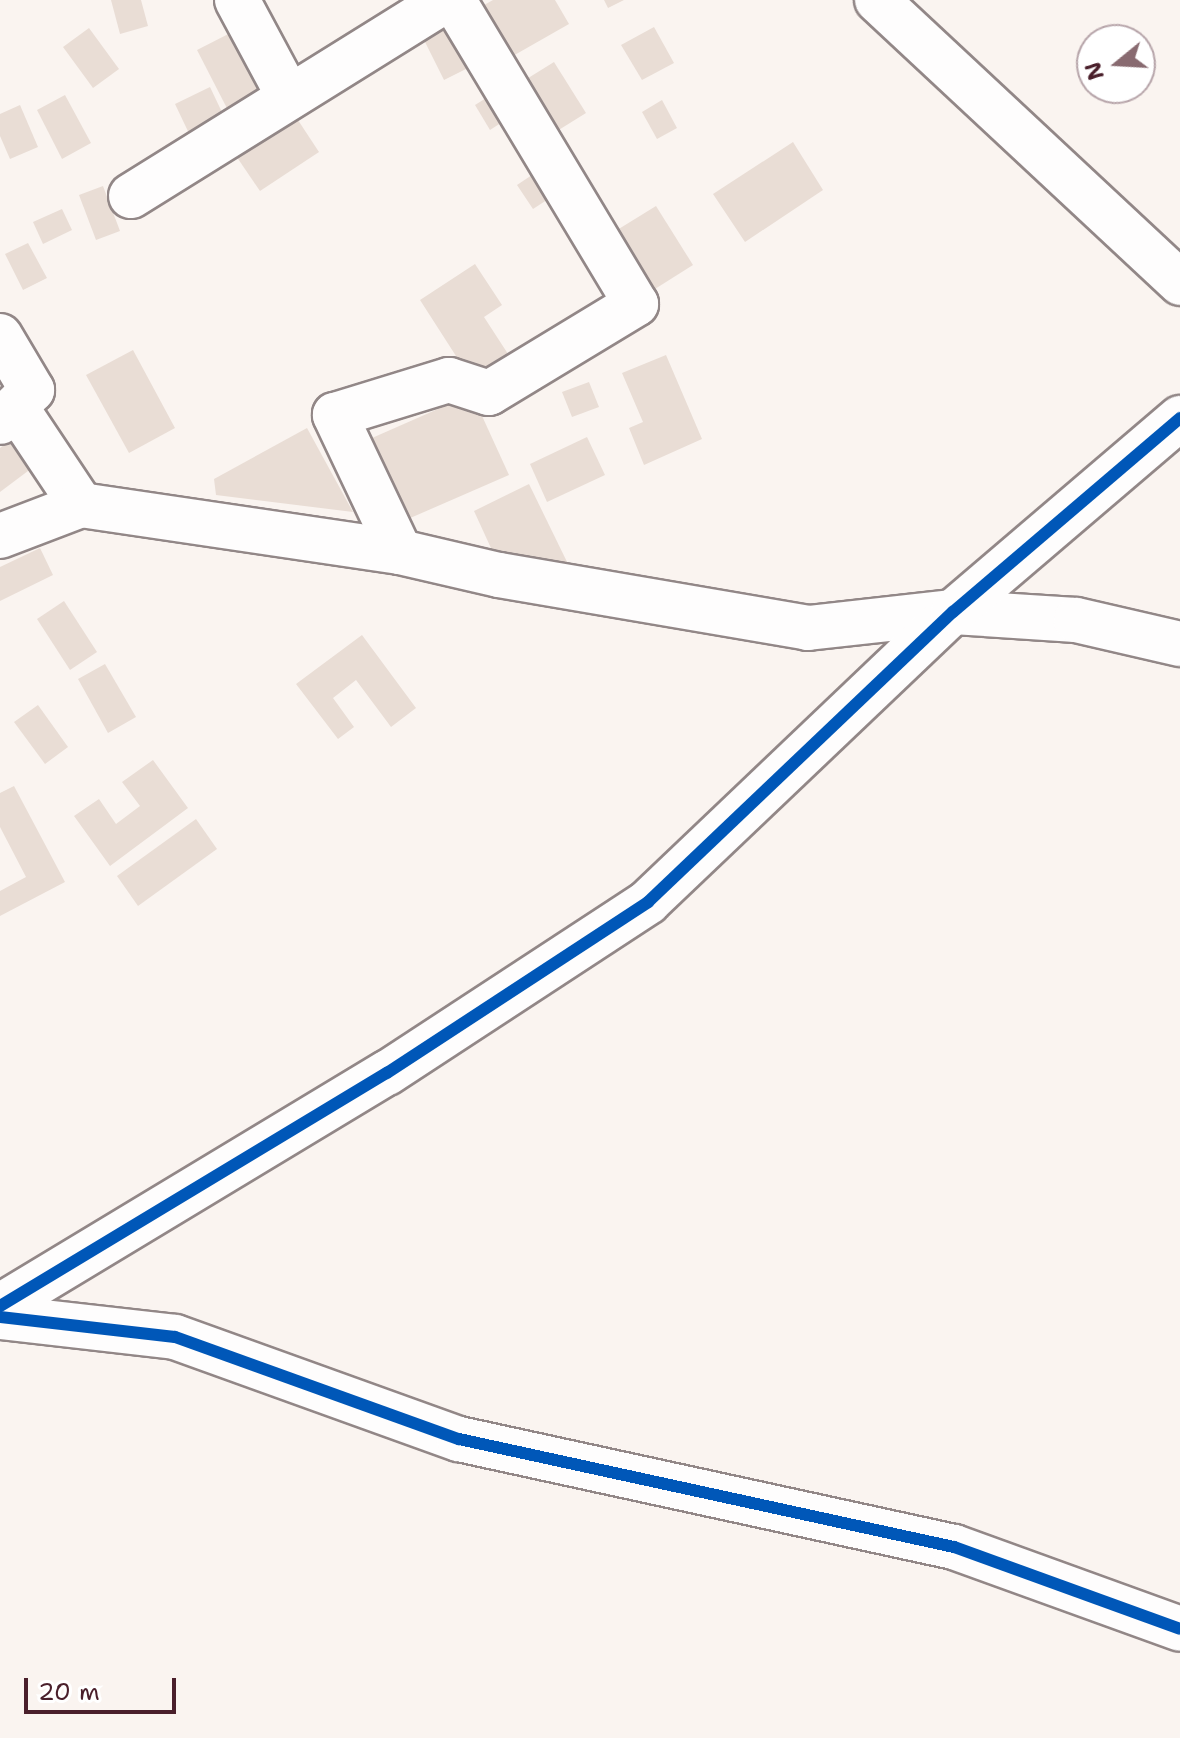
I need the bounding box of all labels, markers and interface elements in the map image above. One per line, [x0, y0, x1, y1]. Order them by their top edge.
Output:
north arrow [1076, 24, 1156, 104]
text: N [1078, 58, 1111, 84]
scale bar [28, 1662, 180, 1712]
text: 20 m [38, 1676, 100, 1708]

